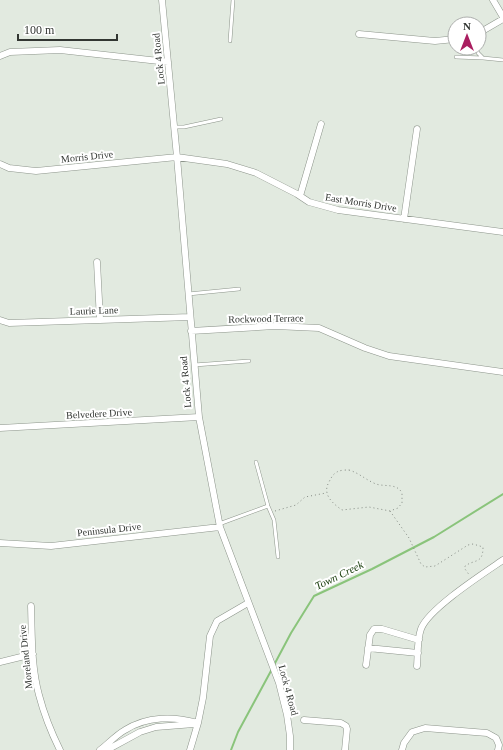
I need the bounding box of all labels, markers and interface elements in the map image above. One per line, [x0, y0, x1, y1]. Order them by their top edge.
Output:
scale bar [18, 16, 117, 42]
north arrow [447, 16, 487, 56]
text: N [463, 20, 471, 32]
text: 100 m [24, 23, 55, 37]
street label: Lock 4 Road [150, 33, 167, 85]
street label: Morris Drive [60, 148, 114, 165]
street label: East Morris Drive [324, 191, 398, 214]
street label: Laurie Lane [70, 304, 119, 317]
street label: Rockwood Terrace [228, 312, 304, 325]
street label: Lock 4 Road [178, 356, 193, 408]
street label: Belvedere Drive [66, 406, 133, 421]
street label: Peninsula Drive [77, 521, 142, 538]
water label: Town Creek [313, 558, 366, 592]
street label: Moreland Drive [17, 624, 34, 689]
street label: Lock 4 Road [277, 664, 301, 717]

